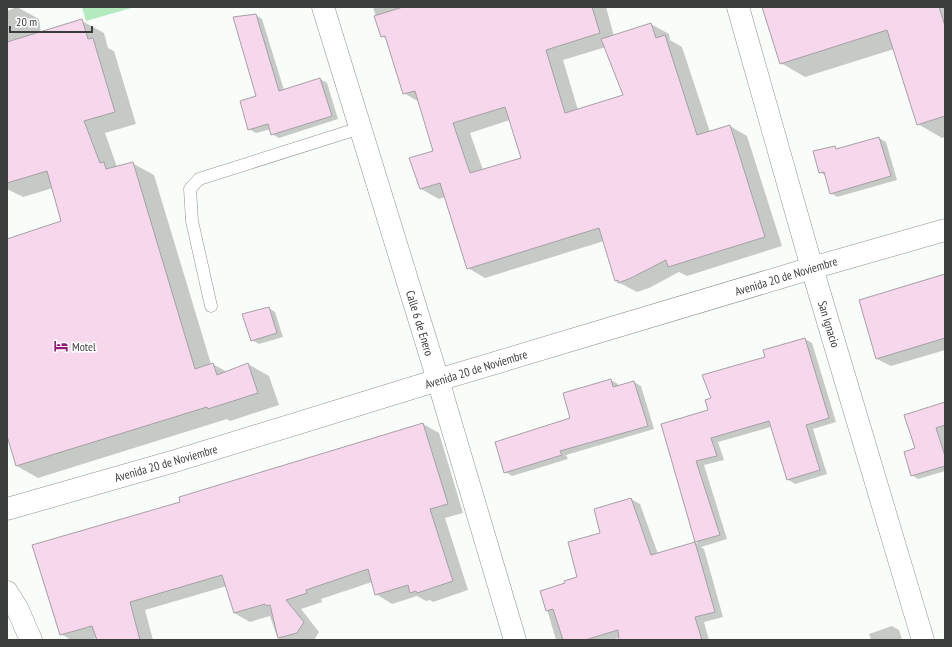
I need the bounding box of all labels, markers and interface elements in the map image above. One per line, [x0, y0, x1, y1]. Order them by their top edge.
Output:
scale bar [10, 8, 92, 34]
text: 20 m [16, 14, 37, 29]
street label: Avenida 20 de Noviembre [733, 253, 839, 299]
street label: Calle 6 de Enero [403, 288, 437, 358]
street label: San Ignacio [815, 299, 843, 349]
hotel icon: Motel [53, 338, 69, 354]
place label: Motel [72, 339, 96, 354]
street label: Avenida 20 de Noviembre [423, 346, 529, 392]
street label: Avenida 20 de Noviembre [113, 441, 219, 485]

